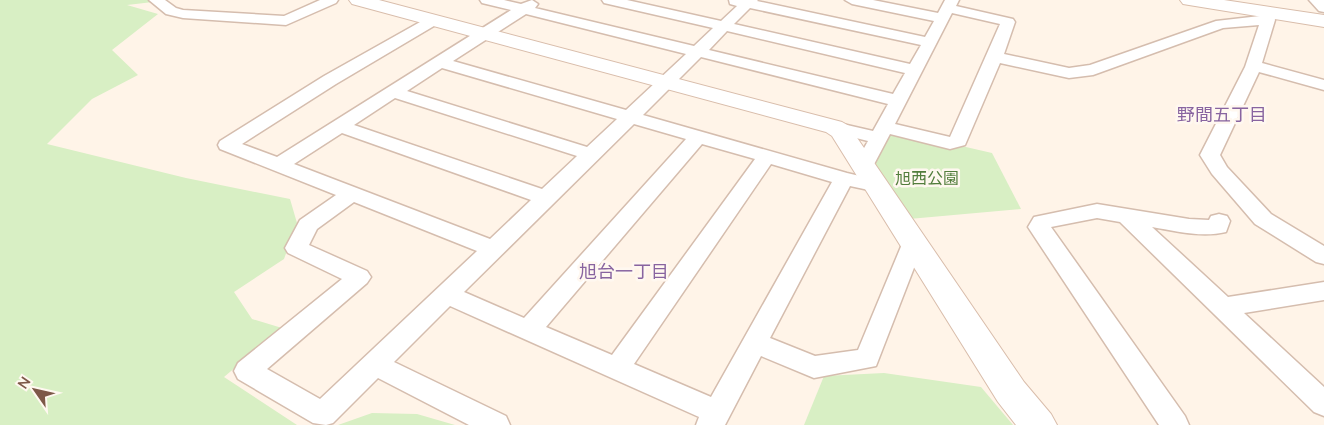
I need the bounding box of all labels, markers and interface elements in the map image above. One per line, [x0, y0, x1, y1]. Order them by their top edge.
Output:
district label: 野間五丁目 [1177, 103, 1267, 125]
park label: 旭西公園 [895, 168, 959, 187]
district label: 旭台一丁目 [579, 260, 669, 282]
north arrow [10, 365, 60, 415]
text: N [14, 373, 34, 392]

